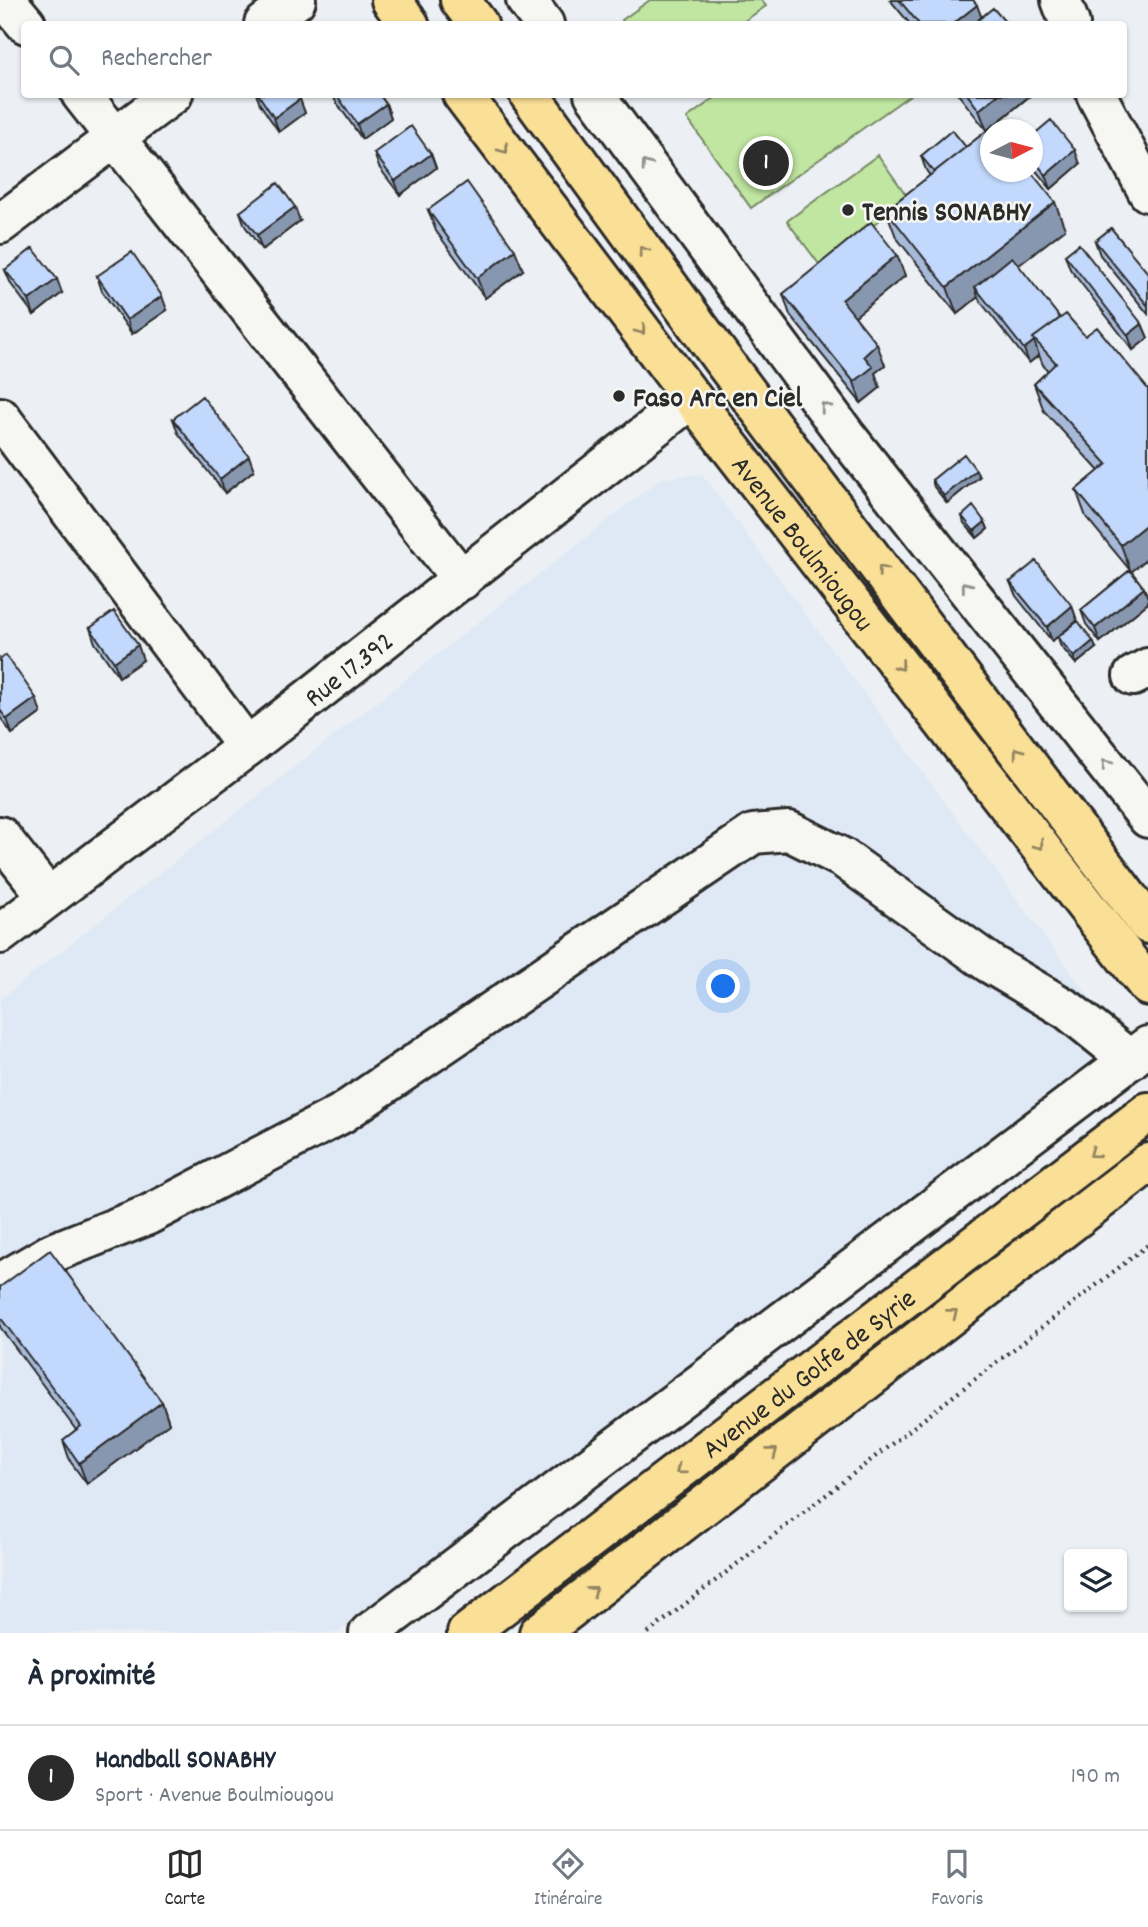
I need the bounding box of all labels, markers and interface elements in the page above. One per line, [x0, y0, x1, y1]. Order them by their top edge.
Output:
search box [21, 21, 1127, 98]
icon: search [45, 41, 83, 79]
text: Rechercher [101, 41, 212, 78]
north arrow [980, 119, 1043, 182]
pin: 1 [743, 137, 789, 189]
one-way arrow [495, 141, 508, 154]
one-way arrow [641, 160, 654, 173]
place label: Tennis SONABHY [862, 195, 1032, 235]
marker: Tennis SONABHY [840, 202, 856, 218]
one-way arrow [639, 246, 651, 258]
one-way arrow [633, 323, 645, 335]
place label: Faso Arc en Ciel [633, 381, 803, 421]
marker: Faso Arc en Ciel [611, 388, 627, 404]
one-way arrow [820, 402, 833, 415]
street label: Avenue Boulmiougou [719, 449, 881, 642]
one-way arrow [877, 565, 890, 578]
one-way arrow [961, 581, 974, 593]
street label: Rue 17.392 [298, 624, 404, 719]
one-way arrow [891, 658, 904, 670]
one-way arrow [1014, 747, 1027, 760]
one-way arrow [1102, 760, 1115, 772]
one-way arrow [1031, 838, 1044, 850]
your location [706, 969, 740, 1003]
one-way arrow [1089, 1145, 1102, 1158]
street label: Avenue du Golfe de Syrie [695, 1281, 926, 1471]
one-way arrow [946, 1309, 958, 1322]
one-way arrow [765, 1448, 778, 1461]
one-way arrow [675, 1462, 687, 1475]
map controls [1064, 1549, 1127, 1612]
button: layers [1064, 1549, 1127, 1612]
one-way arrow [585, 1587, 598, 1600]
text: À proximité [28, 1657, 155, 1700]
text: Handball SONABHY [95, 1743, 275, 1780]
text: 1 [48, 1761, 54, 1794]
text: 190 m [1071, 1761, 1120, 1794]
text: Sport · Avenue Boulmiougou [95, 1780, 334, 1813]
tab: Carte [164, 1845, 205, 1914]
tab: Itinéraire [534, 1845, 602, 1914]
tab: Favoris [931, 1845, 984, 1914]

